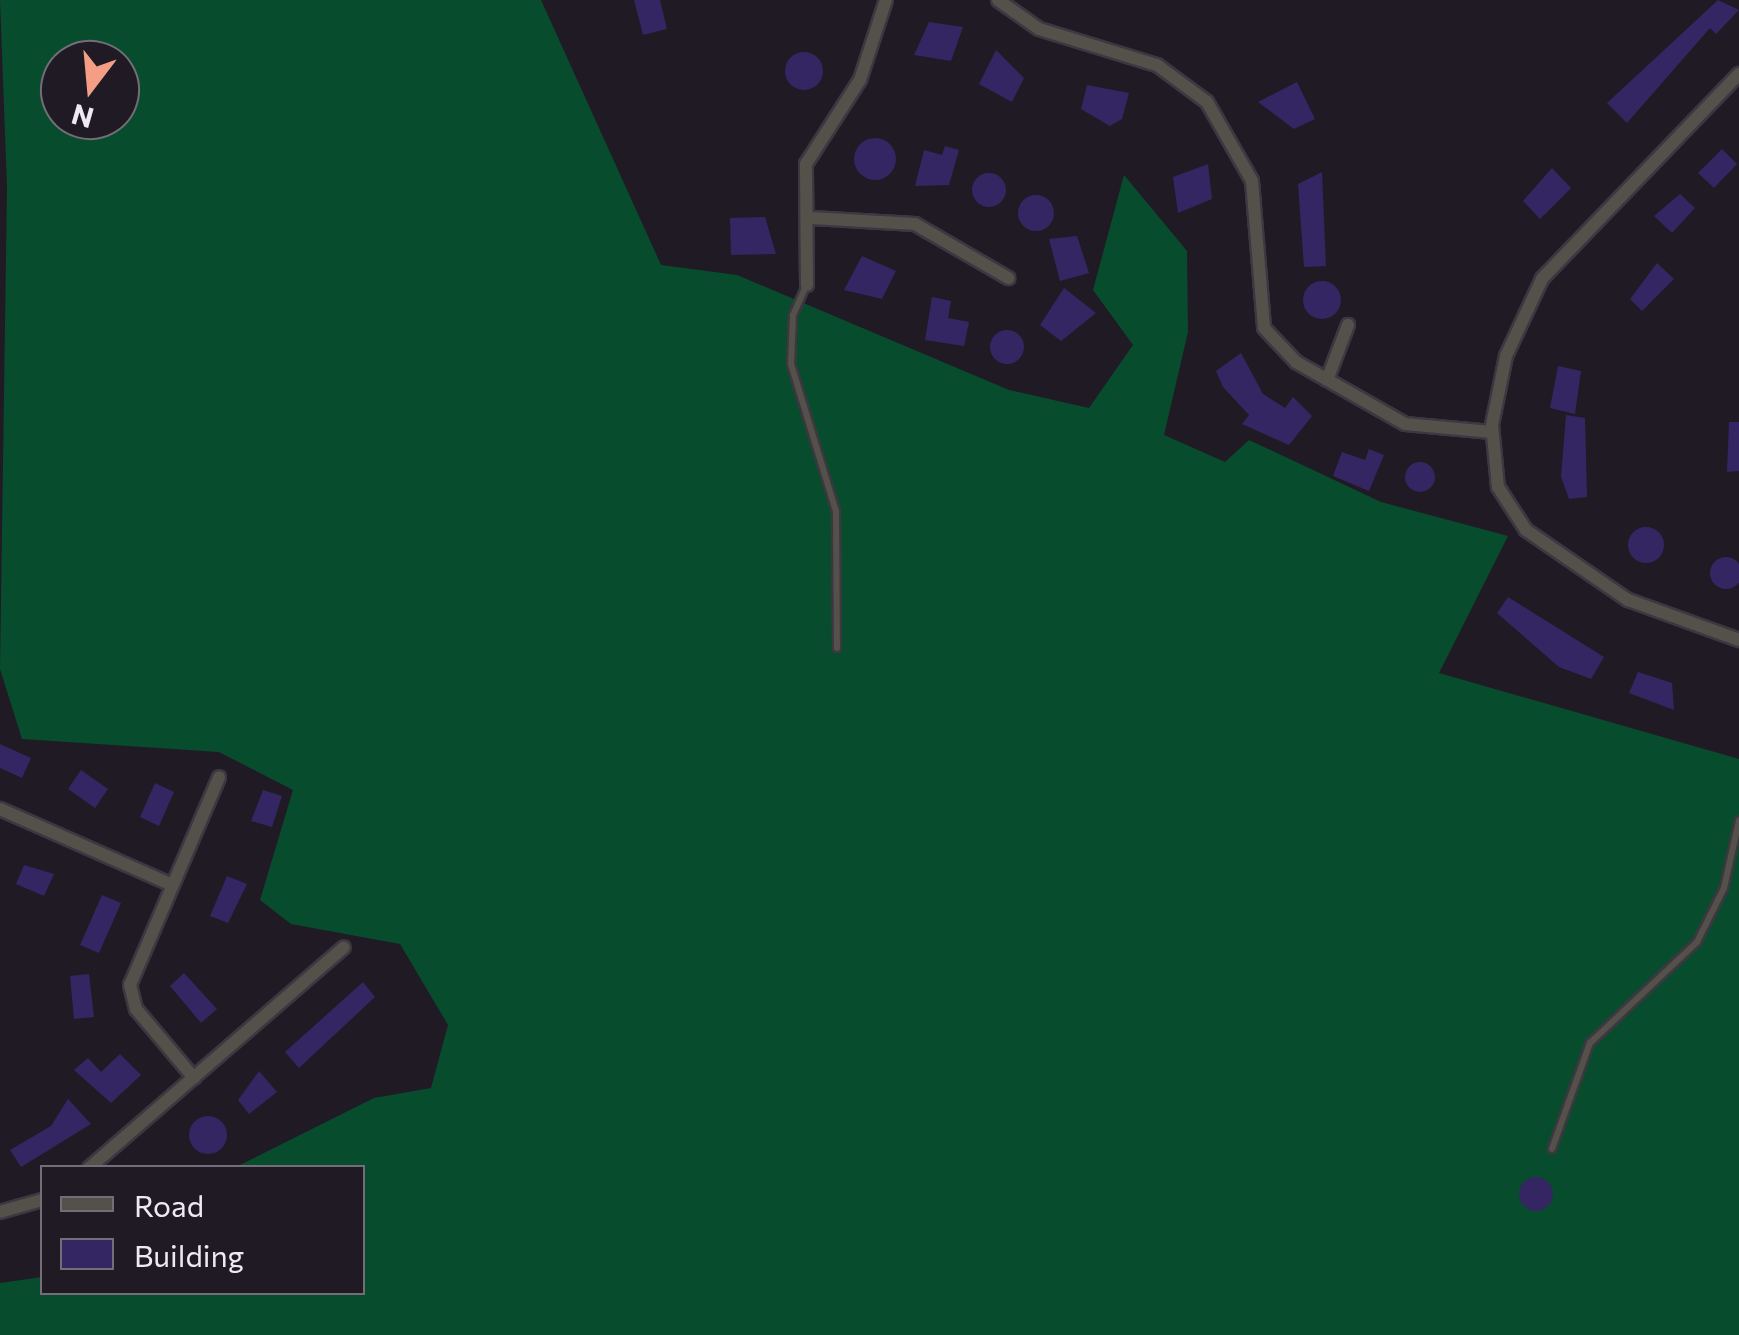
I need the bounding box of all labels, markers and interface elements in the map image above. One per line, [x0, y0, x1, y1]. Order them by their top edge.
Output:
north arrow [40, 40, 140, 140]
text: N [68, 98, 97, 136]
legend [40, 1165, 365, 1295]
text: Road [134, 1186, 204, 1223]
text: Building [134, 1236, 244, 1273]

